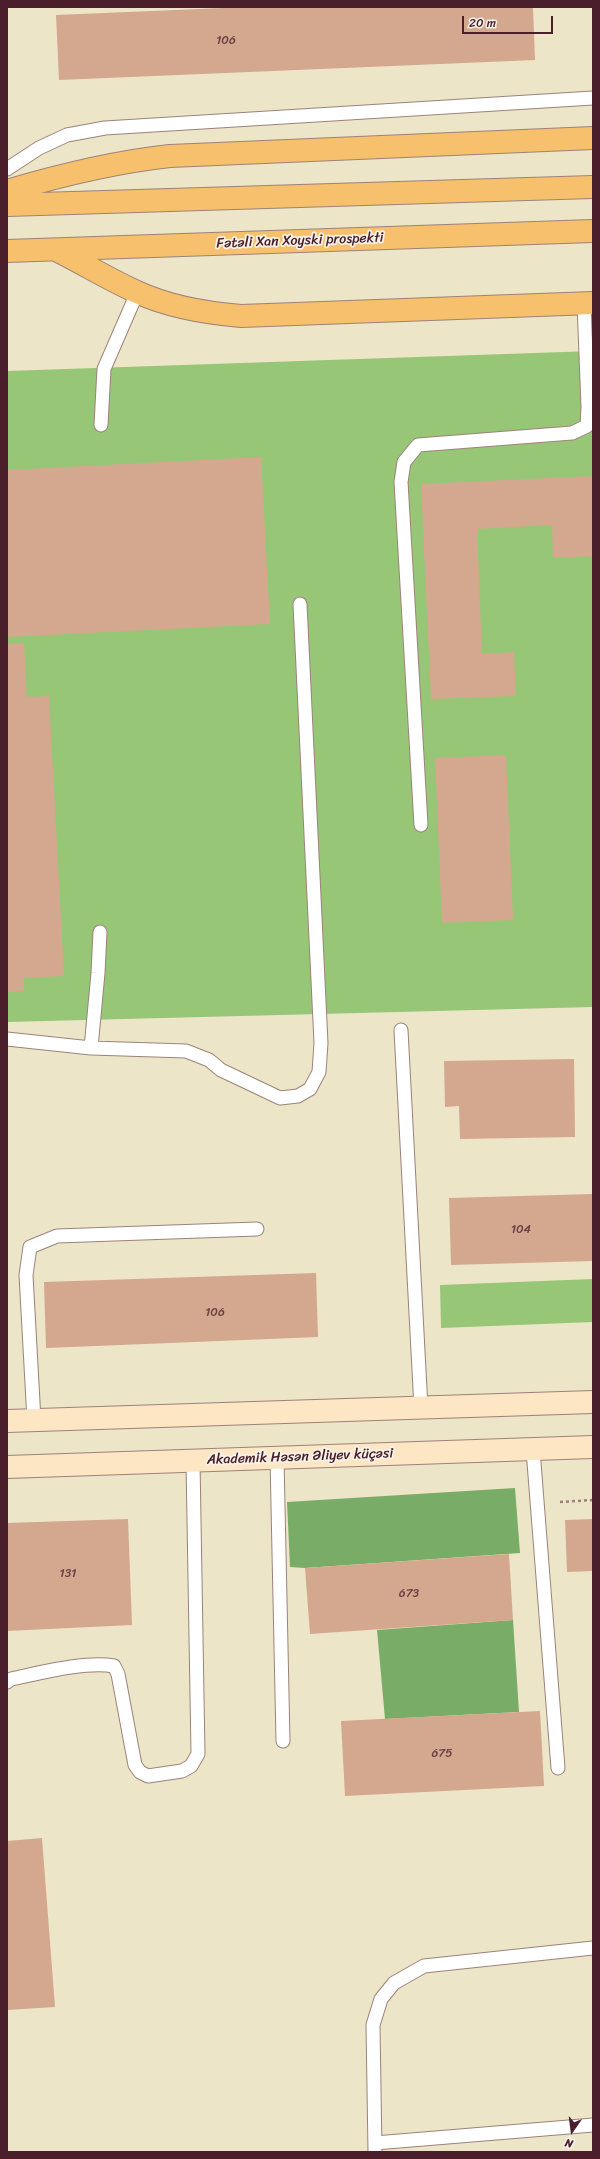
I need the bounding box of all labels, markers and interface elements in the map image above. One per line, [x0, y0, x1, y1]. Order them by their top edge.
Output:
scale bar [464, 8, 555, 34]
text: 20 m [469, 12, 496, 34]
house number: 106 [216, 34, 236, 48]
street label: Fətəli Xan Xoyski prospekti [216, 230, 384, 252]
house number: 104 [511, 1223, 531, 1237]
house number: 106 [205, 1306, 225, 1320]
street label: Akademik Həsən Əliyev küçəsi [206, 1445, 394, 1469]
house number: 131 [60, 1567, 76, 1581]
house number: 673 [399, 1587, 419, 1601]
house number: 675 [432, 1747, 452, 1761]
north arrow [552, 2111, 592, 2151]
text: N [563, 2133, 575, 2153]

